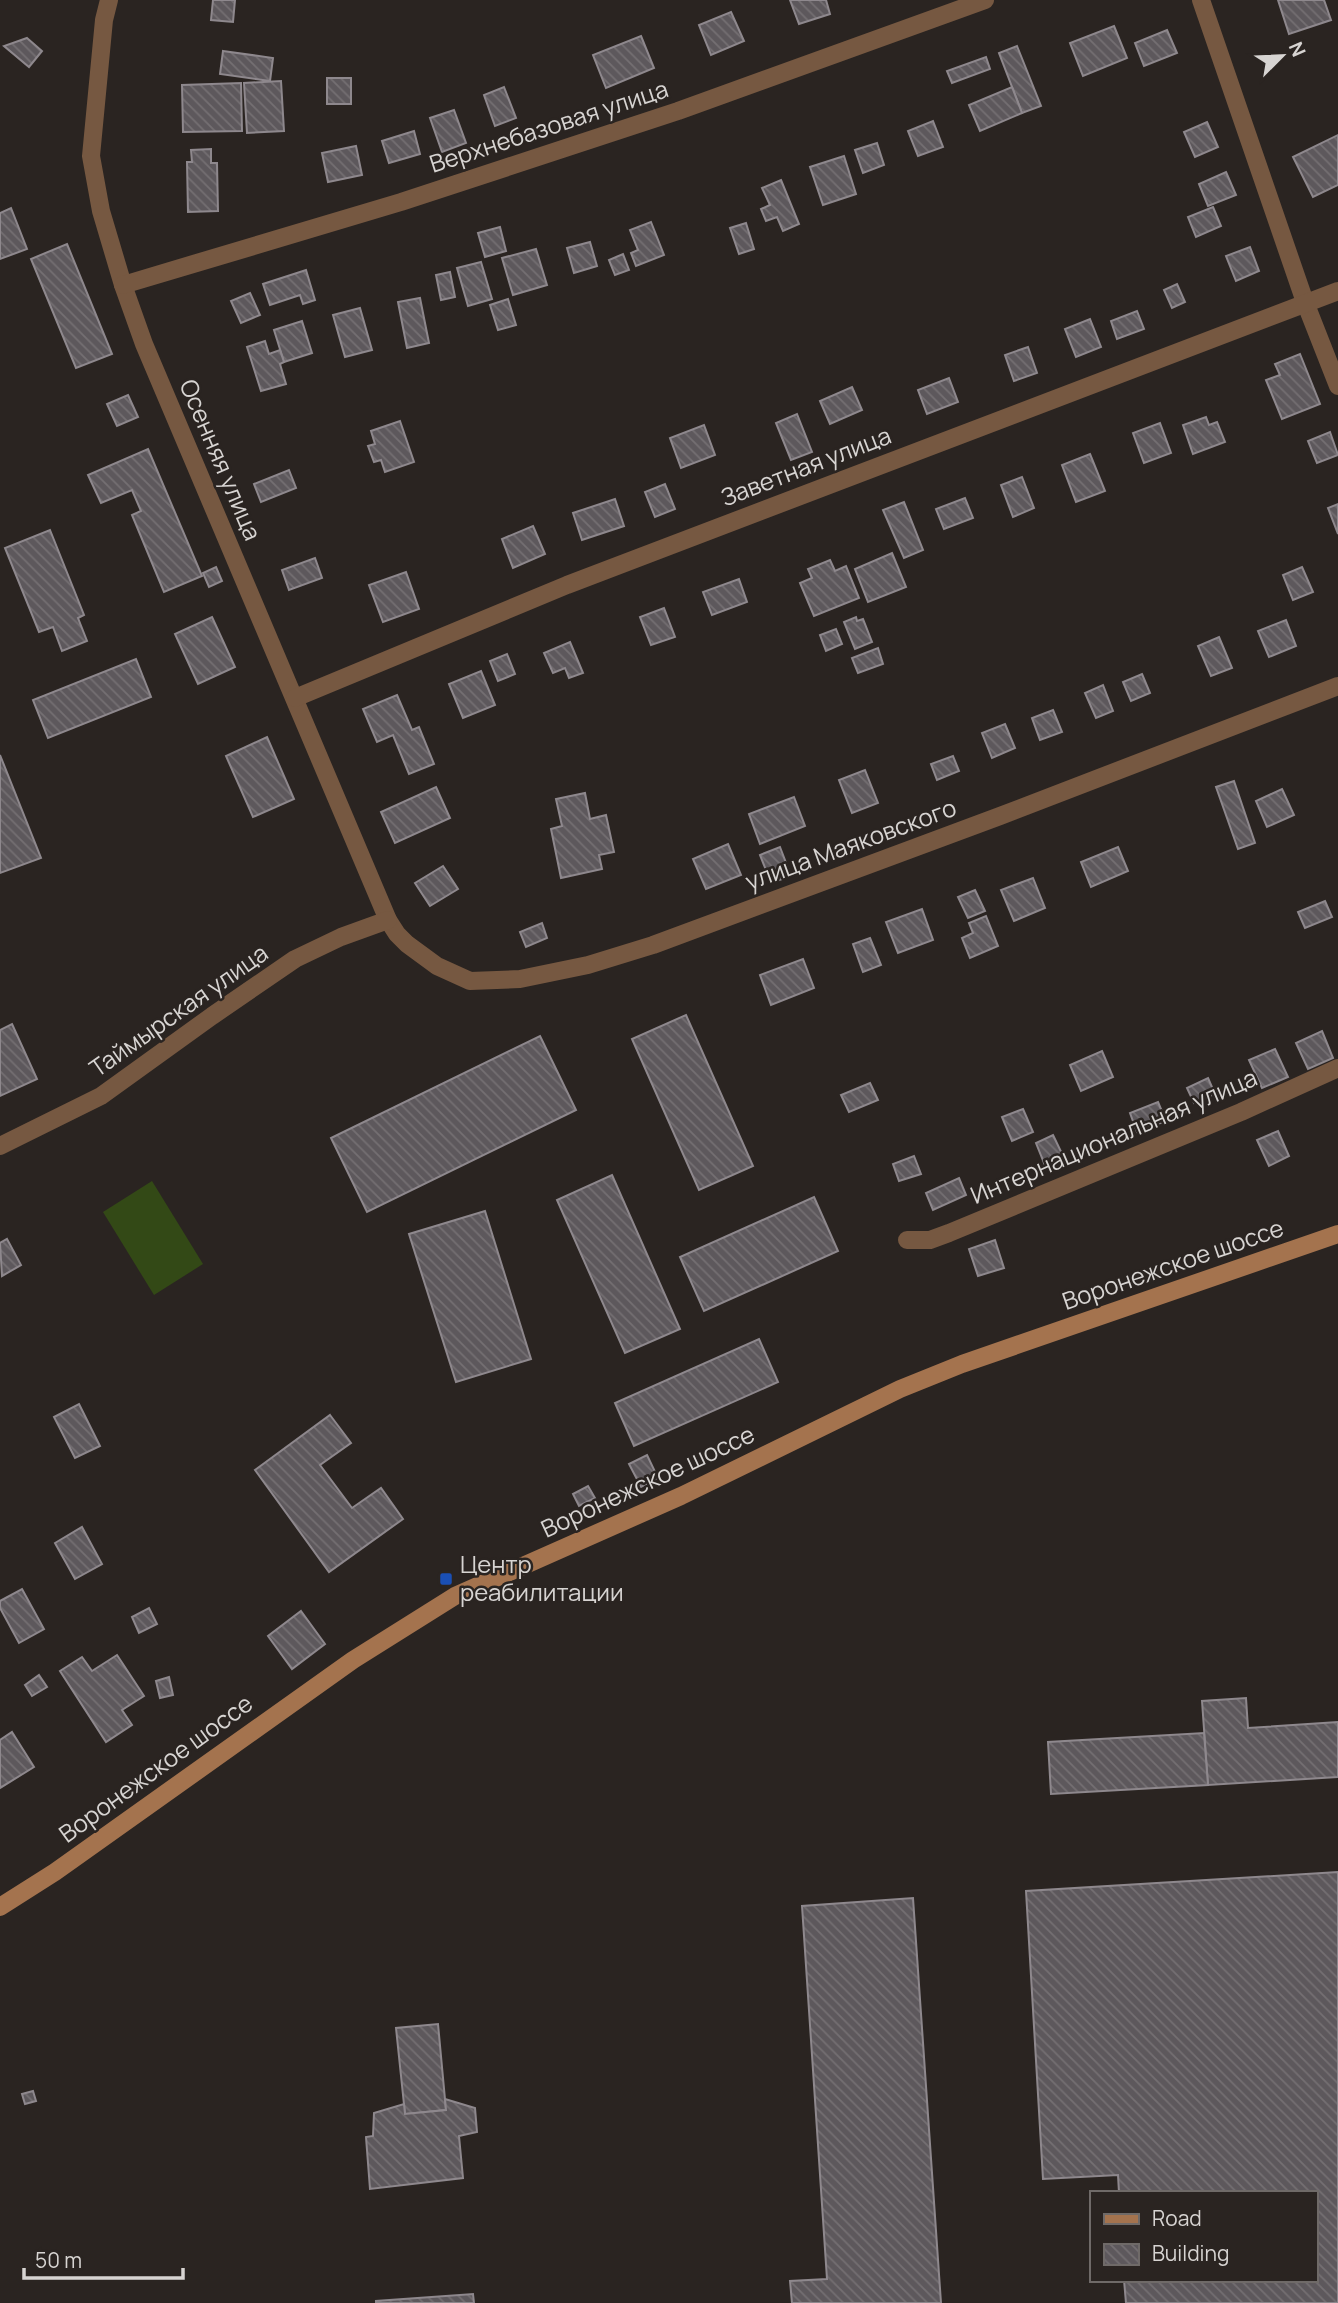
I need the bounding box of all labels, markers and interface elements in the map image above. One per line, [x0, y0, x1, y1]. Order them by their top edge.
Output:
north arrow [1247, 21, 1317, 91]
text: N [1283, 38, 1312, 61]
street label: Верхнебазовая улица [425, 71, 672, 180]
street label: Осенняя улица [173, 374, 270, 545]
street label: Заветная улица [716, 418, 895, 513]
street label: улица Маяковского [740, 790, 961, 897]
street label: Таймырская улица [82, 936, 274, 1084]
street label: Интернациональная улица [965, 1060, 1262, 1211]
street label: Воронежское шоссе [1057, 1210, 1288, 1317]
street label: Воронежское шоссе [535, 1417, 759, 1545]
place label: Центр реабилитации [460, 1547, 624, 1608]
marker: Центр реабилитации [438, 1571, 454, 1587]
street label: Воронежское шоссе [52, 1686, 259, 1849]
legend [1090, 2191, 1317, 2282]
text: Road [1152, 2204, 1202, 2232]
scale bar [24, 2236, 184, 2280]
text: Building [1152, 2239, 1229, 2267]
text: 50 m [35, 2246, 82, 2274]

